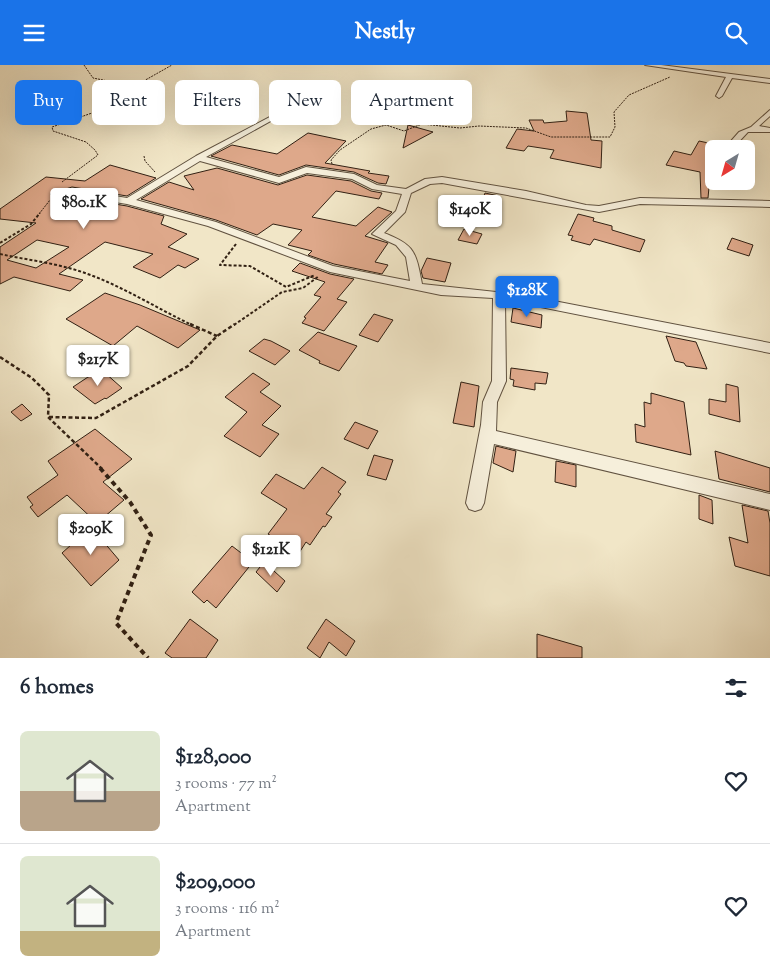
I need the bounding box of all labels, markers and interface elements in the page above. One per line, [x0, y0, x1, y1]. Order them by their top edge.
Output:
text: Nestly [355, 17, 415, 49]
icon: menu [20, 19, 48, 47]
icon: search [722, 19, 750, 47]
chip: Buy [15, 80, 82, 125]
chip: Rent [92, 80, 165, 125]
chip: Filters [175, 80, 259, 125]
chip: New [269, 80, 341, 125]
chip: Apartment [351, 80, 472, 125]
north arrow [705, 140, 755, 190]
map controls [705, 140, 755, 190]
pin: $80.1K [43, 187, 125, 230]
text: $80.1K [61, 192, 107, 215]
pin: $140K [435, 195, 505, 237]
text: $140K [449, 199, 491, 222]
pin: $128K [492, 275, 562, 318]
text: $128K [506, 280, 548, 303]
pin: $217K [63, 345, 133, 387]
text: $217K [77, 349, 119, 372]
pin: $209K [56, 513, 126, 556]
text: $209K [69, 518, 113, 541]
pin: $121K [236, 535, 306, 577]
text: $121K [252, 539, 290, 562]
text: 6 homes [20, 673, 94, 703]
icon: filters [722, 674, 750, 702]
text: $128,000 [175, 743, 251, 773]
icon: home [60, 751, 120, 811]
icon: heart [722, 767, 750, 795]
text: 3 rooms · 77 m² [175, 773, 277, 796]
text: Apartment [175, 796, 251, 819]
text: $209,000 [175, 868, 255, 898]
icon: home [60, 876, 120, 936]
icon: heart [722, 892, 750, 920]
text: 3 rooms · 116 m² [175, 898, 280, 921]
text: Apartment [175, 921, 251, 944]

